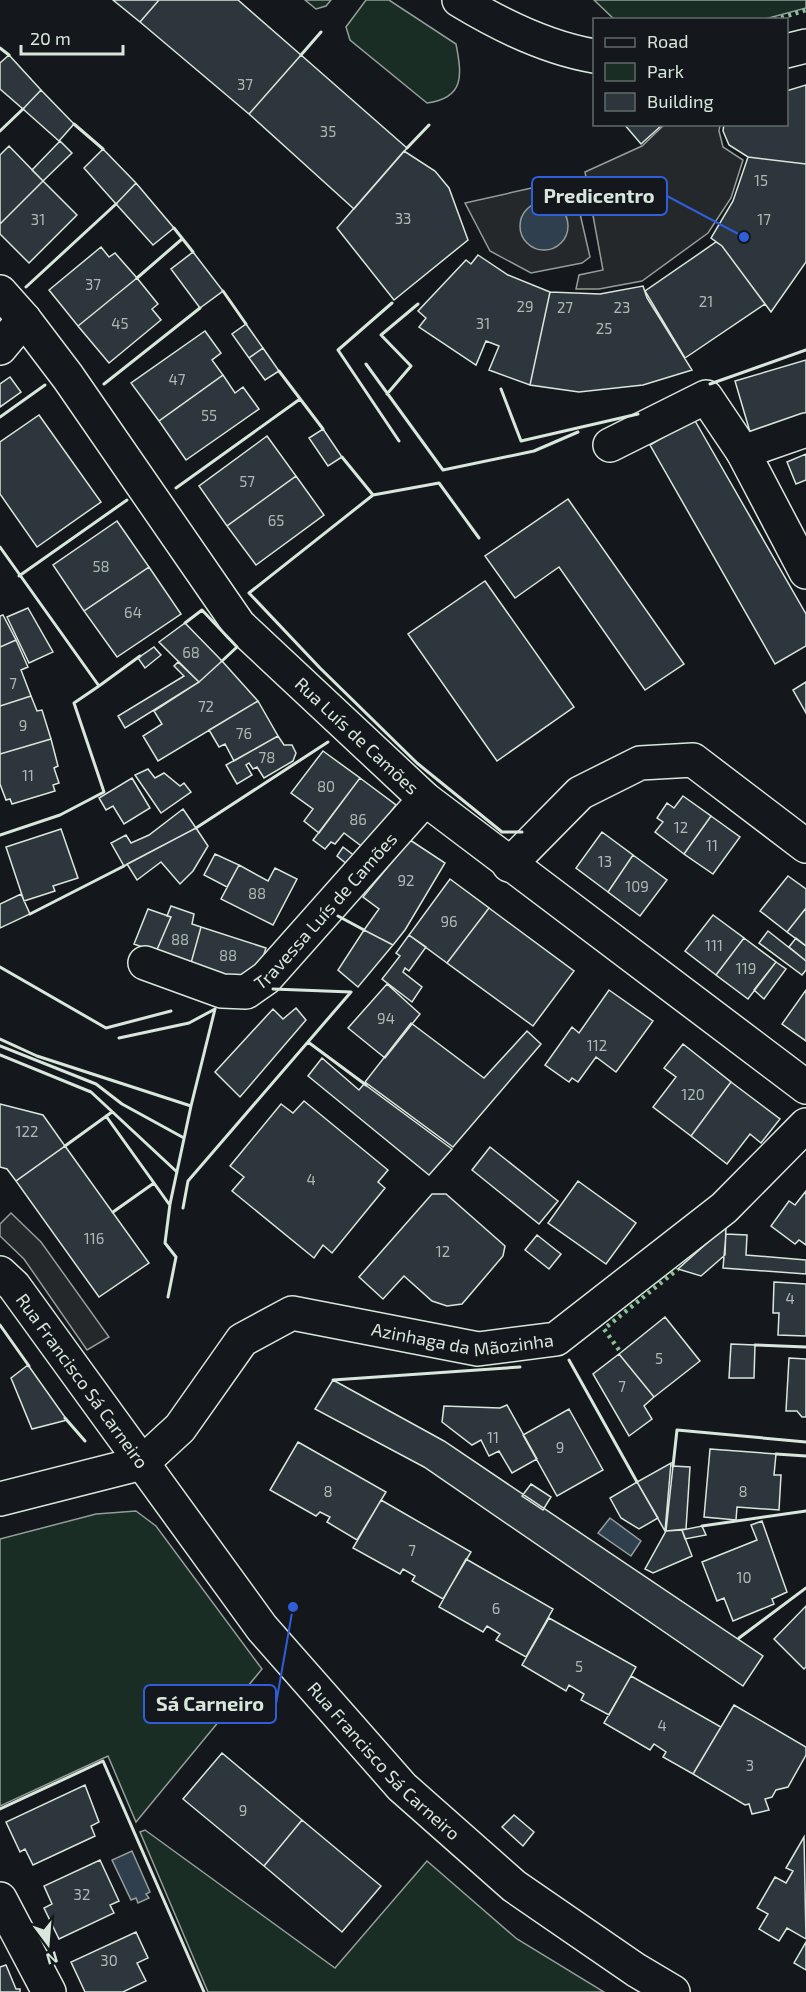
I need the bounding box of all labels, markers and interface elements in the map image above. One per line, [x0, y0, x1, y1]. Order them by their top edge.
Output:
scale bar [21, 18, 123, 56]
legend [593, 18, 788, 126]
text: 20 m [30, 27, 71, 49]
text: Road [647, 30, 688, 52]
text: Park [647, 60, 684, 82]
house number: 37 [237, 75, 253, 93]
text: Building [647, 90, 714, 112]
house number: 35 [320, 122, 336, 140]
house number: 15 [754, 171, 768, 189]
callout: Predicentro [532, 177, 667, 215]
text: Predicentro [543, 183, 655, 207]
house number: 33 [395, 209, 411, 227]
house number: 31 [31, 210, 45, 228]
house number: 17 [757, 210, 771, 228]
house number: 37 [85, 275, 101, 293]
house number: 21 [699, 292, 713, 310]
house number: 29 [516, 297, 534, 315]
house number: 27 [557, 298, 573, 316]
house number: 23 [614, 298, 630, 316]
house number: 45 [111, 314, 129, 332]
house number: 31 [476, 314, 490, 332]
house number: 25 [596, 319, 612, 337]
house number: 47 [169, 370, 186, 388]
house number: 55 [201, 406, 217, 424]
house number: 57 [239, 472, 255, 490]
house number: 65 [268, 511, 284, 529]
house number: 58 [92, 557, 110, 575]
house number: 64 [124, 603, 142, 621]
house number: 68 [182, 643, 200, 661]
street label: Rua Luís de Camões [291, 672, 424, 799]
house number: 7 [9, 674, 17, 692]
house number: 72 [198, 697, 214, 715]
house number: 9 [19, 716, 27, 734]
house number: 76 [236, 724, 252, 742]
house number: 78 [259, 748, 275, 766]
house number: 11 [22, 766, 34, 784]
house number: 80 [317, 777, 335, 795]
house number: 86 [349, 810, 367, 828]
house number: 12 [674, 818, 688, 836]
street label: Travessa Luís de Camões [250, 828, 401, 994]
house number: 11 [706, 836, 718, 854]
house number: 13 [598, 852, 612, 870]
house number: 92 [397, 871, 415, 889]
house number: 109 [625, 877, 649, 895]
house number: 88 [248, 884, 266, 902]
house number: 96 [440, 912, 458, 930]
house number: 88 [171, 930, 189, 948]
house number: 111 [705, 936, 723, 954]
house number: 88 [219, 946, 237, 964]
house number: 119 [736, 959, 756, 977]
house number: 94 [377, 1009, 395, 1027]
house number: 112 [587, 1036, 607, 1054]
house number: 120 [681, 1085, 705, 1103]
house number: 122 [16, 1122, 38, 1140]
house number: 4 [306, 1170, 316, 1188]
house number: 116 [84, 1229, 104, 1247]
house number: 12 [436, 1242, 450, 1260]
street label: Rua Francisco Sá Carneiro [12, 1289, 153, 1472]
house number: 4 [785, 1289, 795, 1307]
street label: Azinhaga da Mãozinha [370, 1318, 555, 1360]
house number: 5 [655, 1349, 663, 1367]
house number: 7 [618, 1377, 626, 1395]
house number: 11 [487, 1428, 499, 1446]
house number: 9 [556, 1438, 564, 1456]
house number: 8 [323, 1482, 333, 1500]
house number: 8 [738, 1482, 748, 1500]
house number: 7 [408, 1541, 416, 1559]
house number: 10 [736, 1568, 752, 1586]
house number: 6 [492, 1599, 500, 1617]
house number: 5 [575, 1657, 583, 1675]
street label: Rua Francisco Sá Carneiro [303, 1677, 465, 1844]
callout: Sá Carneiro [144, 1685, 276, 1723]
text: Sá Carneiro [156, 1691, 264, 1715]
house number: 4 [657, 1716, 667, 1734]
house number: 3 [746, 1756, 754, 1774]
house number: 9 [239, 1801, 247, 1819]
house number: 32 [74, 1885, 90, 1903]
north arrow [18, 1914, 78, 1974]
text: N [44, 1948, 60, 1970]
house number: 30 [100, 1951, 118, 1969]

